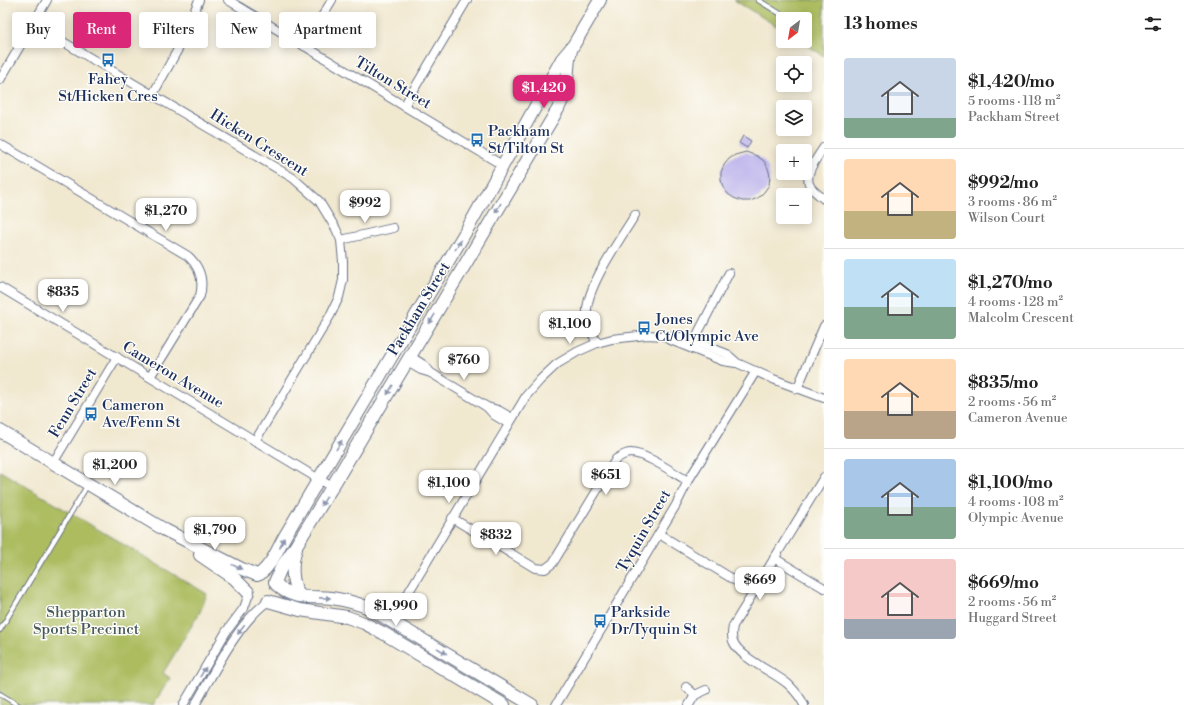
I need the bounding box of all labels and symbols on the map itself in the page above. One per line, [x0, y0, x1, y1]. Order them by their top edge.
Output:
north arrow [776, 12, 812, 48]
bus stop icon: Fahey St/Hicken Cres [100, 52, 116, 68]
street label: Tilton Street [351, 53, 435, 114]
place label: Fahey St/Hicken Cres [58, 70, 158, 106]
pin: $1,420 [511, 75, 577, 109]
street label: Hicken Crescent [206, 105, 312, 181]
place label: Packham St/Tilton St [488, 122, 565, 158]
bus stop icon: Packham St/Tilton St [469, 132, 485, 148]
pin: $992 [341, 190, 389, 224]
pin: $1,270 [133, 198, 199, 232]
one-way arrow [495, 202, 502, 214]
one-way arrow [455, 239, 462, 251]
street label: Packham Street [384, 258, 455, 359]
pin: $835 [39, 279, 87, 313]
place label: Jones Ct/Olympic Ave [654, 310, 759, 346]
pin: $1,100 [537, 311, 603, 345]
one-way arrow [428, 313, 435, 325]
bus stop icon: Jones Ct/Olympic Ave [636, 320, 652, 336]
street label: Cameron Avenue [119, 337, 227, 413]
pin: $760 [440, 347, 488, 381]
street label: Fenn Street [45, 364, 102, 441]
one-way arrow [387, 384, 394, 396]
place label: Cameron Ave/Fenn St [101, 396, 181, 432]
bus stop icon: Cameron Ave/Fenn St [83, 406, 99, 422]
one-way arrow [336, 439, 343, 451]
pin: $1,200 [82, 452, 148, 486]
pin: $651 [582, 462, 630, 496]
pin: $1,100 [416, 470, 482, 504]
street label: Tyquin Street [613, 486, 676, 576]
one-way arrow [320, 495, 327, 507]
pin: $1,790 [182, 517, 248, 551]
pin: $832 [472, 522, 520, 556]
one-way arrow [279, 537, 285, 548]
one-way arrow [232, 564, 243, 570]
pin: $669 [736, 567, 784, 601]
pin: $1,990 [363, 593, 429, 627]
one-way arrow [319, 595, 332, 601]
park label: Shepparton Sports Precinct [33, 603, 140, 639]
place label: Parkside Dr/Tyquin St [611, 603, 698, 639]
bus stop icon: Parkside Dr/Tyquin St [592, 613, 608, 629]
one-way arrow [237, 625, 245, 636]
one-way arrow [436, 647, 448, 654]
one-way arrow [199, 666, 206, 678]

